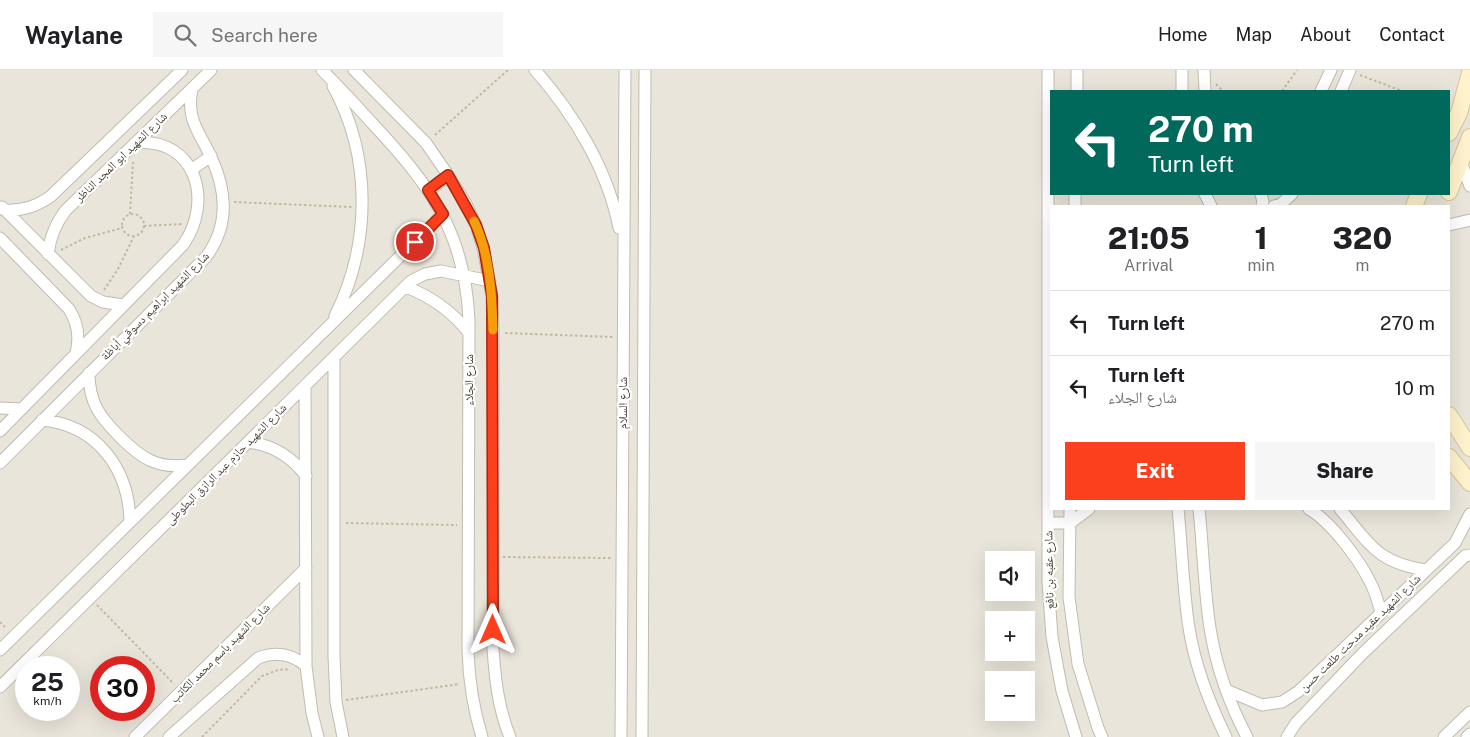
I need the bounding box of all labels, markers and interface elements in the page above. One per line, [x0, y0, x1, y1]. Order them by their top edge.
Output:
search box [153, 12, 503, 57]
text: Waylane [25, 21, 123, 49]
icon: search [171, 21, 199, 49]
text: Search here [211, 24, 318, 46]
text: Home [1158, 24, 1208, 45]
text: Map [1236, 24, 1272, 45]
text: About [1300, 24, 1351, 45]
text: Contact [1379, 24, 1445, 45]
street label: شارع الشهيد ابو المجد الناظر [71, 109, 171, 206]
text: 270 m [1148, 109, 1254, 150]
icon: left [1065, 110, 1130, 175]
text: Turn left [1148, 151, 1234, 177]
text: 21:05 [1108, 220, 1190, 256]
text: 1 [1254, 220, 1268, 256]
text: 320 [1332, 220, 1392, 256]
pin [394, 221, 436, 263]
icon: arrive [401, 228, 429, 256]
street label: شارع الشهيد ابراهيم دسوقي أباظة [98, 249, 214, 365]
text: Arrival [1124, 256, 1173, 275]
text: min [1247, 256, 1275, 275]
text: m [1355, 256, 1369, 275]
icon: left [1065, 309, 1093, 337]
text: Turn left [1108, 312, 1185, 334]
text: 270 m [1380, 312, 1435, 334]
street label: شارع الجلاء [462, 354, 477, 406]
text: Turn left [1108, 364, 1185, 386]
icon: left [1065, 374, 1093, 402]
street label: شارع السلام [616, 377, 631, 429]
text: 10 m [1395, 377, 1435, 399]
text: شارع الجلاء [1108, 388, 1177, 407]
street label: شارع الشهيد حازم عبد الرازق البطوطى [163, 400, 290, 528]
button: Exit [1065, 442, 1245, 500]
button: Share [1255, 442, 1435, 500]
street label: شارع عقبه بن نافع [1041, 530, 1058, 609]
map controls [985, 551, 1035, 721]
button: sound [985, 551, 1035, 601]
street label: شارع الشهيد عقيد مدحت طلعت حسن [1297, 571, 1424, 695]
street label: شارع الشهيد باسم محمد الكاتب [167, 600, 273, 706]
position arrow [466, 603, 518, 655]
button: + [985, 611, 1035, 661]
speed limit sign: 30 [90, 656, 155, 721]
text: 25 [31, 667, 64, 697]
button: − [985, 671, 1035, 721]
text: km/h [33, 694, 62, 708]

